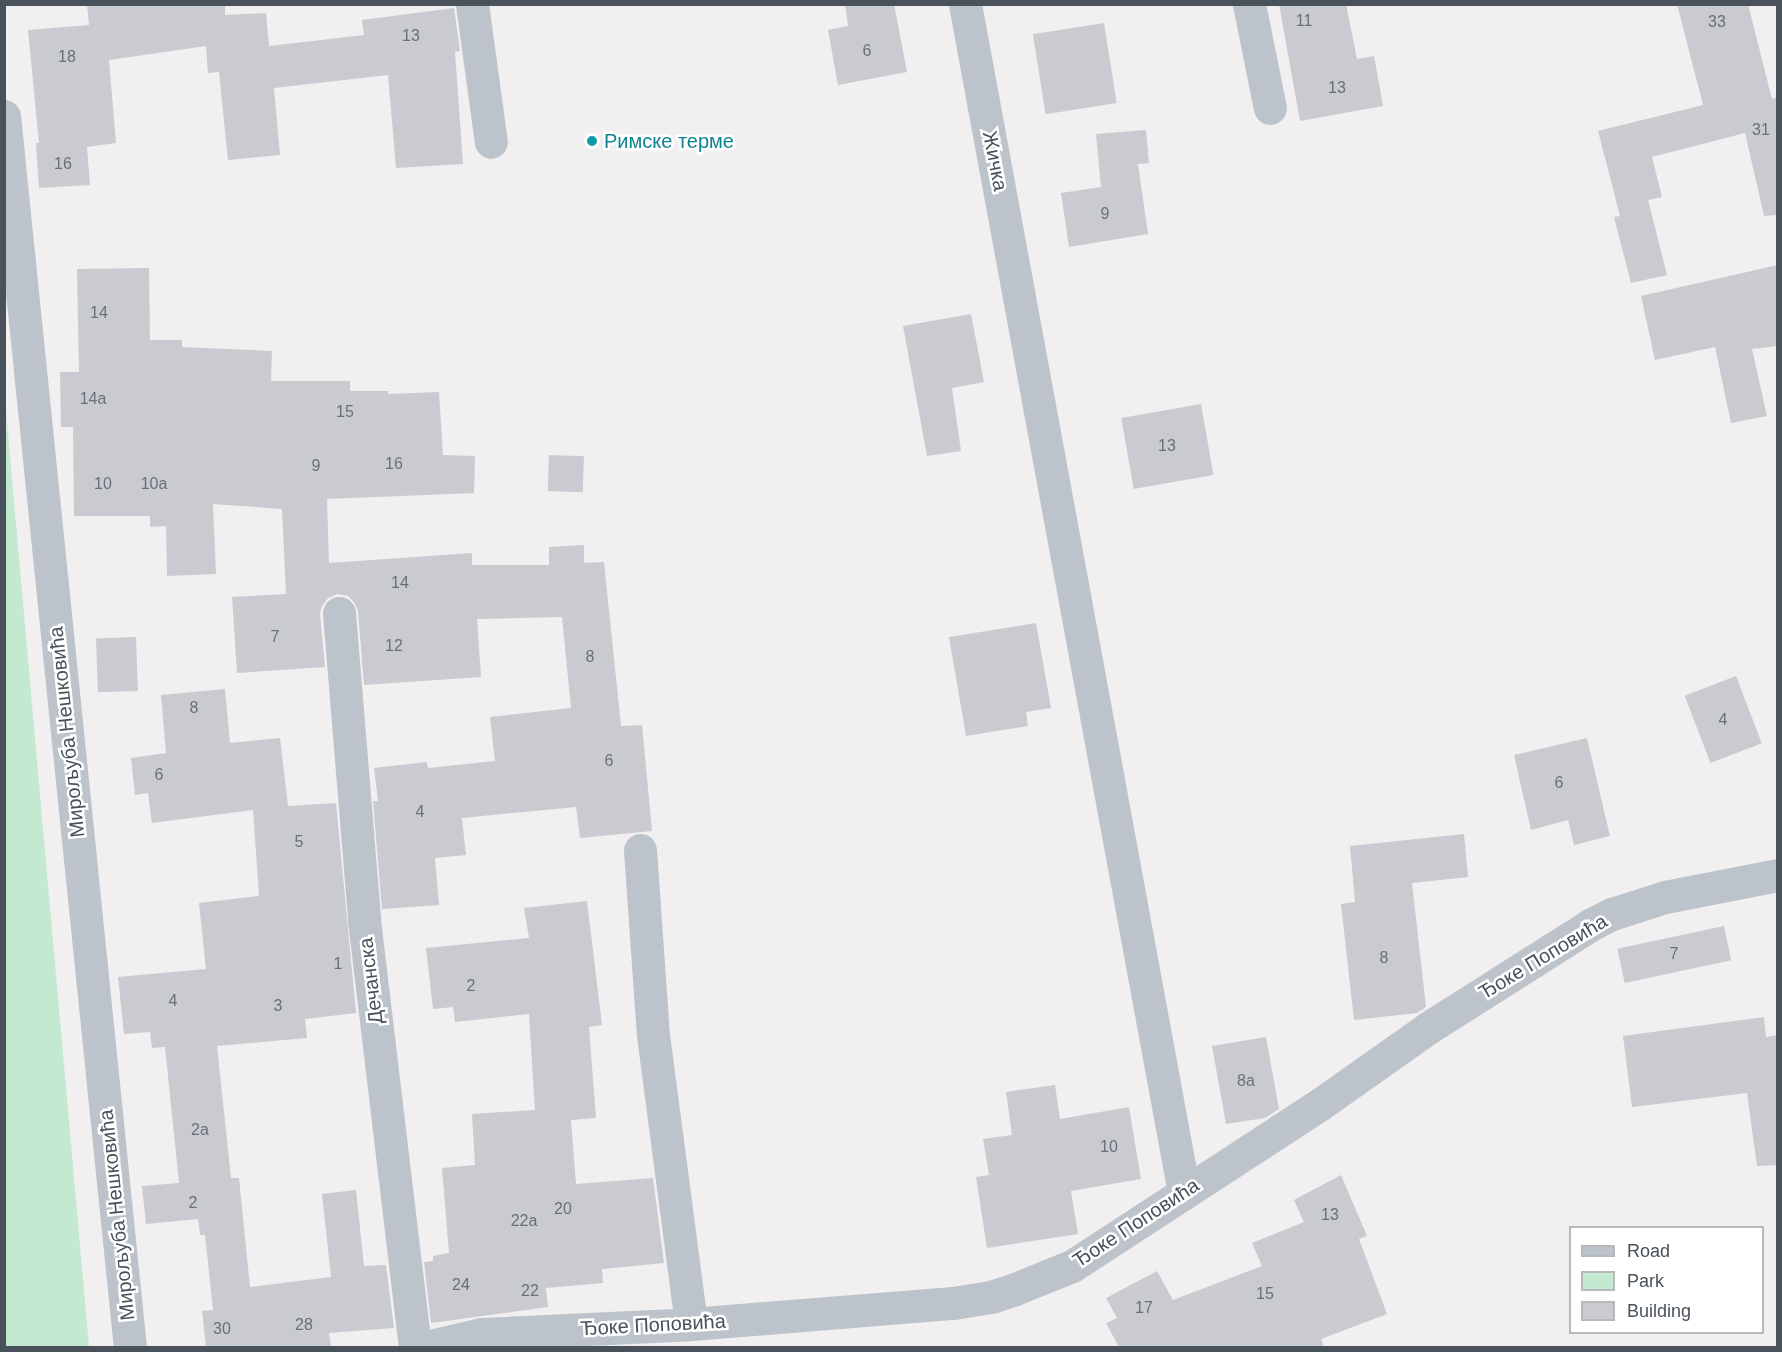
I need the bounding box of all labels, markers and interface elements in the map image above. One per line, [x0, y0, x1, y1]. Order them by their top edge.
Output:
house number: 11 [1296, 11, 1312, 31]
house number: 33 [1708, 12, 1726, 32]
house number: 13 [402, 26, 420, 46]
house number: 6 [863, 41, 871, 61]
house number: 18 [58, 47, 76, 67]
house number: 13 [1328, 78, 1346, 98]
house number: 31 [1752, 120, 1770, 140]
place label: Римске терме [604, 129, 734, 153]
street label: Жичка [977, 129, 1013, 193]
marker: Римске терме [585, 134, 599, 148]
house number: 16 [54, 154, 72, 174]
house number: 9 [1101, 204, 1109, 224]
house number: 14 [90, 303, 108, 323]
house number: 14a [80, 389, 106, 409]
house number: 15 [336, 402, 354, 422]
house number: 13 [1158, 436, 1176, 456]
house number: 16 [385, 454, 403, 474]
house number: 9 [312, 456, 320, 476]
house number: 10 [94, 474, 112, 494]
house number: 10a [141, 474, 167, 494]
house number: 14 [391, 573, 409, 593]
street label: Мирољуба Нешковића [44, 625, 90, 839]
house number: 7 [271, 627, 279, 647]
house number: 12 [385, 636, 403, 656]
house number: 8 [586, 647, 594, 667]
house number: 8 [190, 698, 198, 718]
house number: 4 [1719, 710, 1727, 730]
house number: 6 [605, 751, 613, 771]
house number: 6 [155, 765, 163, 785]
house number: 6 [1555, 773, 1563, 793]
house number: 4 [416, 802, 424, 822]
house number: 5 [295, 832, 303, 852]
street label: Ђоке Поповића [1474, 909, 1612, 1005]
street label: Дечанска [354, 936, 388, 1026]
house number: 7 [1670, 944, 1678, 964]
house number: 8 [1380, 948, 1388, 968]
house number: 1 [334, 954, 342, 974]
house number: 2 [467, 976, 475, 996]
house number: 4 [169, 991, 177, 1011]
house number: 3 [274, 996, 282, 1016]
house number: 8a [1237, 1071, 1255, 1091]
street label: Мирољуба Нешковића [94, 1108, 140, 1322]
house number: 2a [191, 1120, 209, 1140]
house number: 10 [1100, 1137, 1118, 1157]
street label: Ђоке Поповића [1068, 1173, 1204, 1273]
house number: 2 [189, 1193, 197, 1213]
house number: 20 [554, 1199, 572, 1219]
house number: 13 [1321, 1205, 1339, 1225]
house number: 22a [511, 1211, 537, 1231]
legend [1569, 1226, 1764, 1334]
text: Road [1627, 1241, 1670, 1261]
text: Park [1627, 1271, 1664, 1291]
house number: 24 [452, 1275, 470, 1295]
house number: 22 [521, 1281, 539, 1301]
house number: 15 [1256, 1284, 1274, 1304]
house number: 17 [1135, 1298, 1153, 1318]
text: Building [1627, 1301, 1691, 1321]
street label: Ђоке Поповића [580, 1309, 726, 1341]
house number: 28 [295, 1315, 313, 1335]
house number: 30 [213, 1319, 231, 1339]

